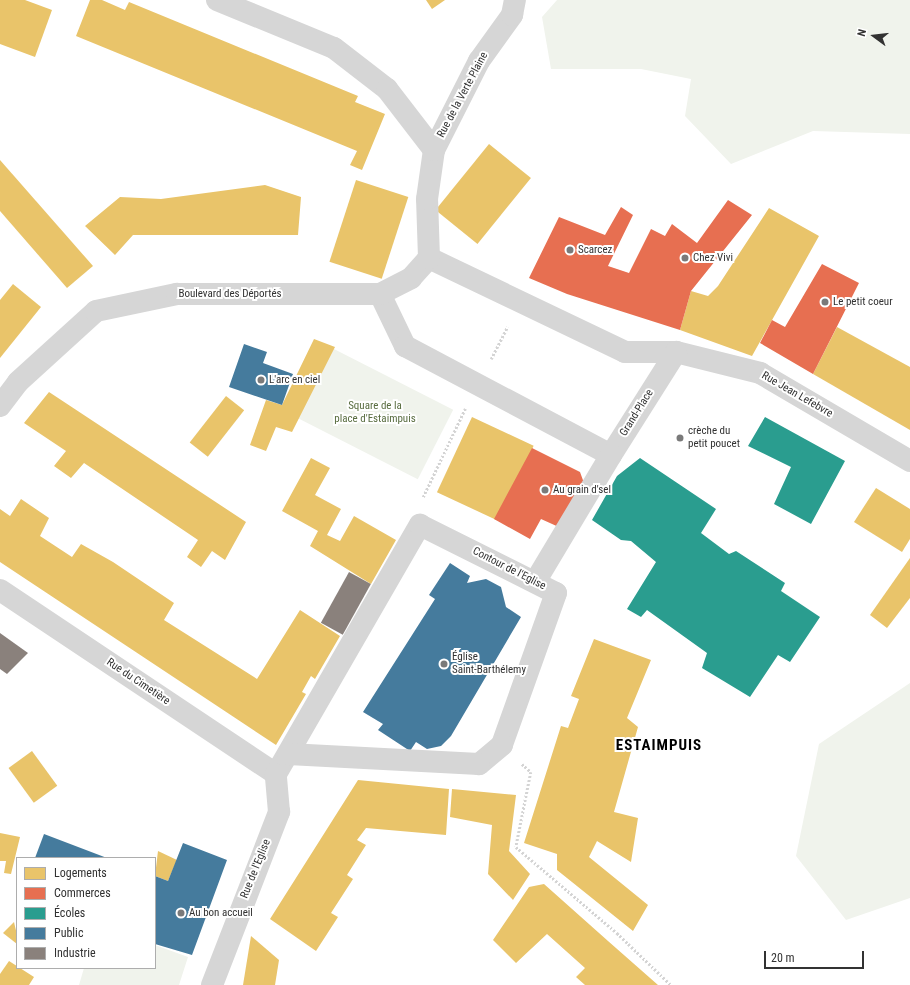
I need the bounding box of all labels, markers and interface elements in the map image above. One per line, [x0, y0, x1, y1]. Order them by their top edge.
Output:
north arrow [854, 16, 894, 56]
text: N [855, 28, 869, 38]
street label: Rue de la Verte Plaine [435, 50, 491, 140]
place label: Scarcez [578, 243, 612, 257]
marker: Scarcez [565, 245, 575, 255]
place label: Chez Vivi [693, 251, 733, 265]
marker: Chez Vivi [680, 253, 690, 263]
street label: Boulevard des Déportés [178, 287, 282, 301]
place label: Le petit coeur [833, 295, 892, 309]
marker: Le petit coeur [820, 297, 830, 307]
street label: Rue Jean Lefebvre [759, 369, 835, 421]
place label: L'arc en ciel [269, 373, 320, 387]
marker: L'arc en ciel [256, 375, 266, 385]
street label: Grand-Place [617, 387, 657, 439]
park label: Square de la place d'Estaimpuis [334, 400, 416, 426]
place label: crèche du petit poucet [688, 425, 740, 451]
marker: crèche du petit poucet [675, 433, 685, 443]
place label: Au grain d'sel [553, 483, 611, 497]
marker: Au grain d'sel [540, 485, 550, 495]
street label: Contour de l'Eglise [470, 545, 548, 593]
place label: Église Saint-Barthélemy [452, 651, 526, 677]
street label: Rue du Cimetière [104, 656, 172, 708]
marker: Église Saint-Barthélemy [439, 659, 449, 669]
district label: ESTAIMPUIS [616, 737, 702, 755]
street label: Rue de l'Eglise [238, 838, 274, 900]
legend [16, 857, 156, 969]
text: Logements [54, 866, 107, 880]
text: Commerces [54, 886, 111, 900]
text: Écoles [54, 906, 85, 920]
place label: Au bon accueil [189, 906, 253, 920]
marker: Au bon accueil [176, 908, 186, 918]
text: Public [54, 926, 83, 940]
scale bar [766, 943, 866, 969]
text: Industrie [54, 946, 96, 960]
text: 20 m [771, 951, 795, 965]

